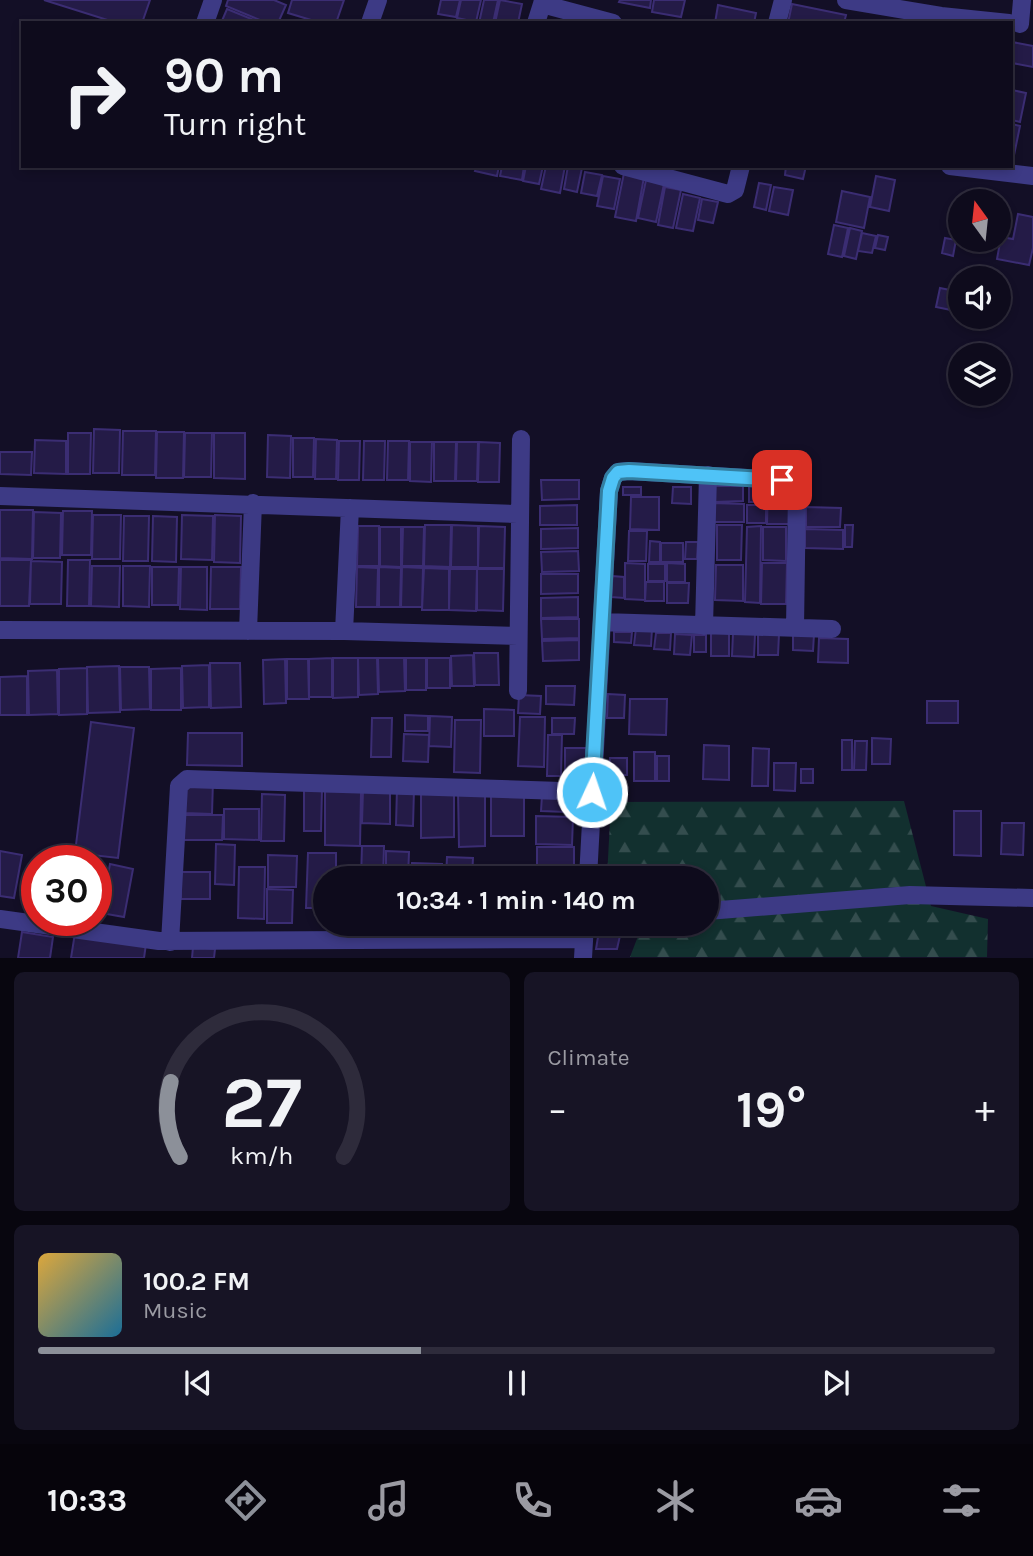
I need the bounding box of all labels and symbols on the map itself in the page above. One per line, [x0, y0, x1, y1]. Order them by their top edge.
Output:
north arrow [948, 189, 1012, 252]
pin [752, 450, 812, 510]
position arrow [555, 755, 629, 829]
speed limit sign: 30 [21, 845, 112, 936]

